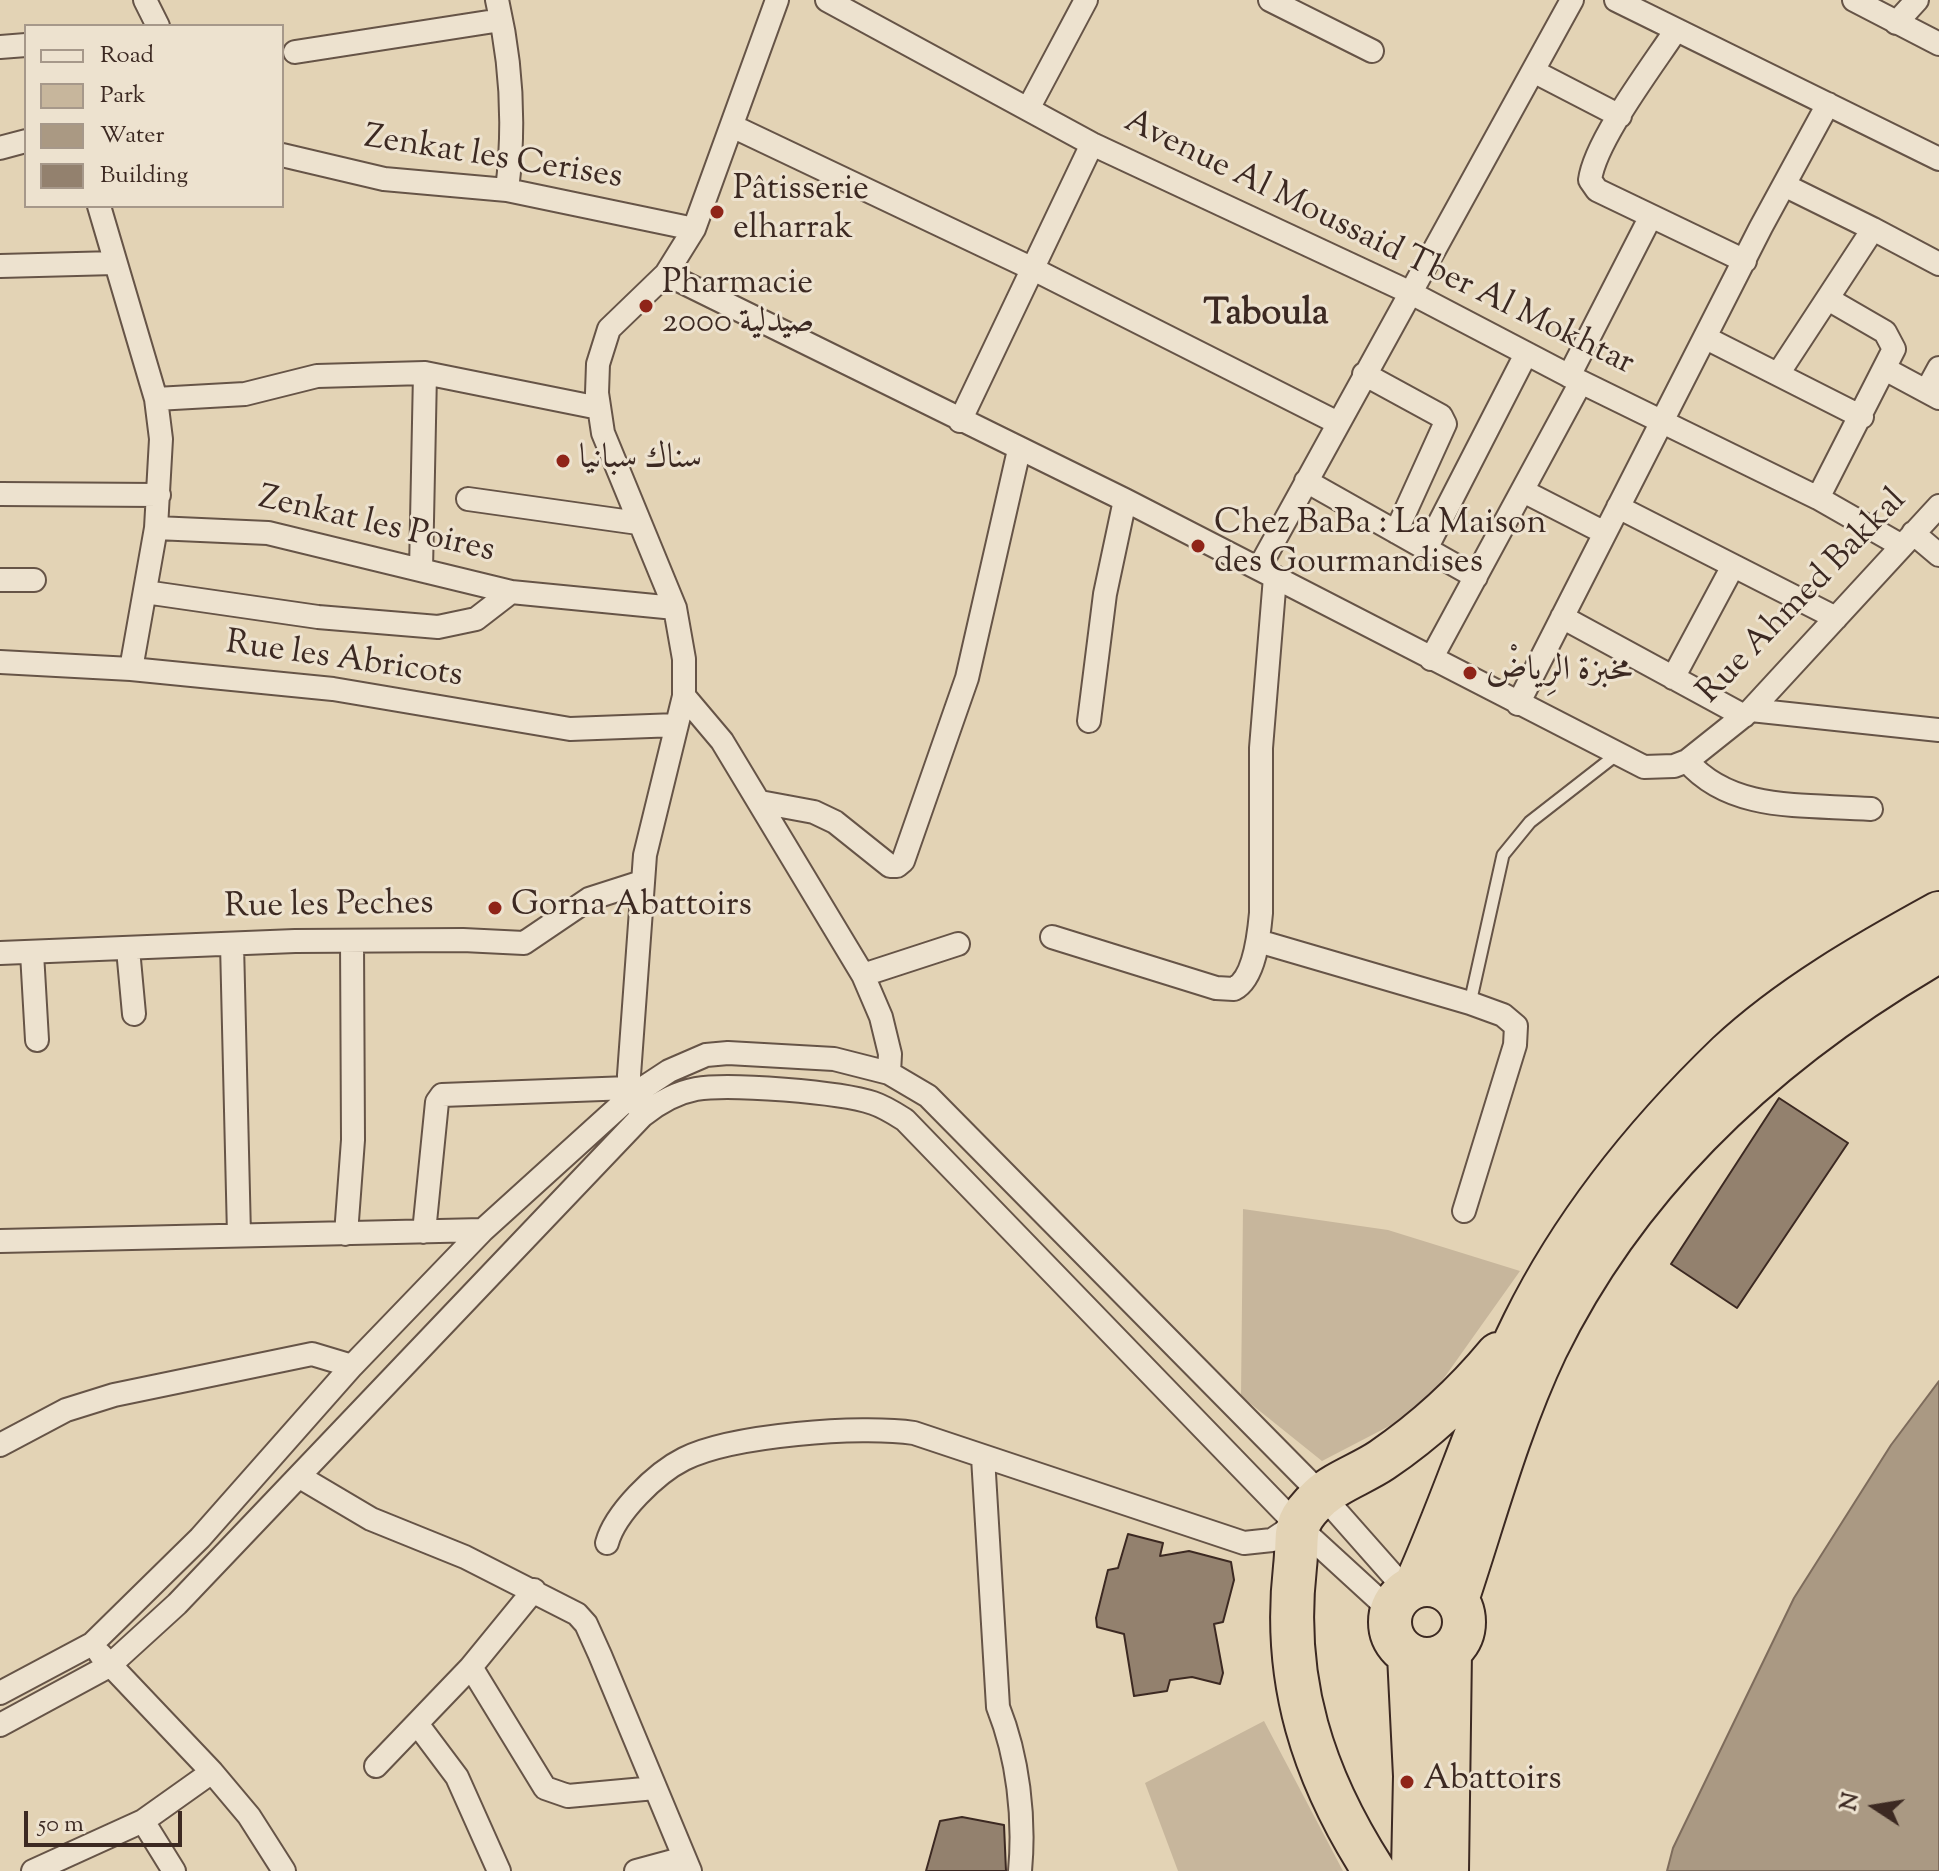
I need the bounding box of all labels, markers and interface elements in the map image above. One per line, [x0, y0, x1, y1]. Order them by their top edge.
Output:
legend [24, 24, 284, 208]
text: Road [100, 39, 154, 73]
text: Park [100, 79, 146, 113]
street label: Avenue Al Moussaid Tber Al Mokhtar [1116, 103, 1640, 387]
text: Water [100, 119, 164, 153]
street label: Zenkat les Cerises [361, 119, 625, 201]
text: Building [100, 159, 188, 193]
place label: Pâtisserie elharrak [733, 172, 869, 252]
marker: Pâtisserie elharrak [708, 203, 726, 221]
place label: Pharmacie 2000 صيدلية [662, 266, 814, 346]
district label: Taboula [1203, 295, 1329, 339]
marker: Pharmacie 2000 صيدلية [637, 297, 655, 315]
place label: سناك سبانيا [579, 441, 702, 481]
marker: سناك سبانيا [554, 452, 572, 470]
street label: Zenkat les Poires [254, 480, 498, 574]
street label: Rue Ahmed Bakkal [1691, 482, 1917, 714]
place label: Chez BaBa : La Maison des Gourmandises [1214, 506, 1547, 586]
marker: Chez BaBa : La Maison des Gourmandises [1189, 537, 1207, 555]
street label: Rue les Abricots [223, 625, 465, 699]
place label: مخبزة الرِياضْ [1486, 653, 1632, 693]
marker: مخبزة الرِياضْ [1461, 664, 1479, 682]
street label: Rue les Peches [224, 886, 434, 930]
place label: Gorna Abattoirs [511, 888, 752, 928]
marker: Gorna Abattoirs [486, 899, 504, 917]
place label: Abattoirs [1423, 1762, 1562, 1802]
north arrow [1835, 1767, 1915, 1847]
marker: Abattoirs [1398, 1773, 1416, 1791]
text: N [1834, 1790, 1869, 1814]
scale bar [28, 1795, 186, 1845]
text: 50 m [38, 1808, 84, 1842]

